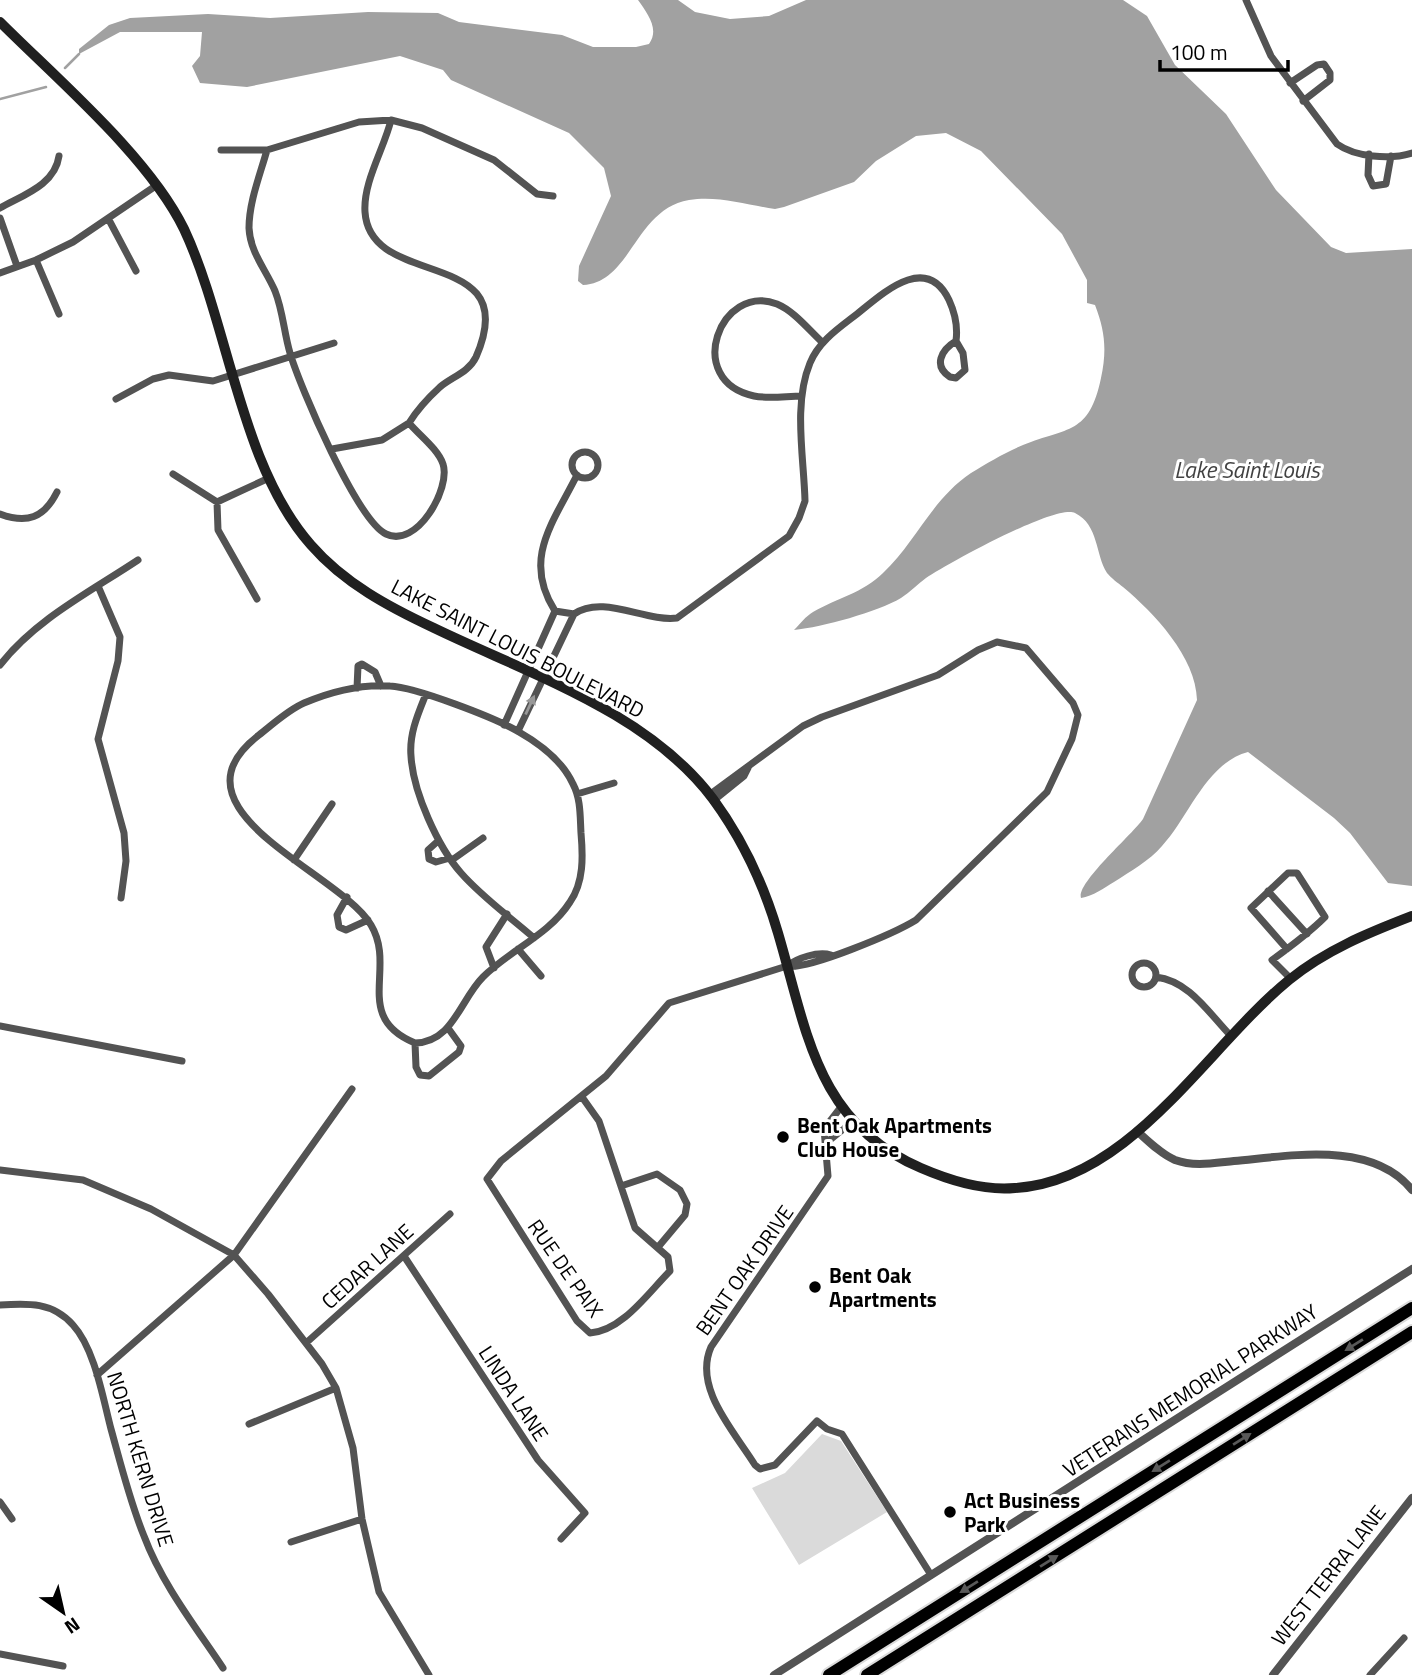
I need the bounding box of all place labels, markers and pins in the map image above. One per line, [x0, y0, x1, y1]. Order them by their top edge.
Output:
place label: Bent Oak Apartments Club House [797, 1109, 992, 1165]
marker: Bent Oak Apartments Club House [775, 1129, 791, 1145]
place label: Bent Oak Apartments [829, 1259, 937, 1315]
marker: Bent Oak Apartments [807, 1279, 823, 1295]
place label: Act Business Park [964, 1484, 1080, 1540]
marker: Act Business Park [942, 1504, 958, 1520]

